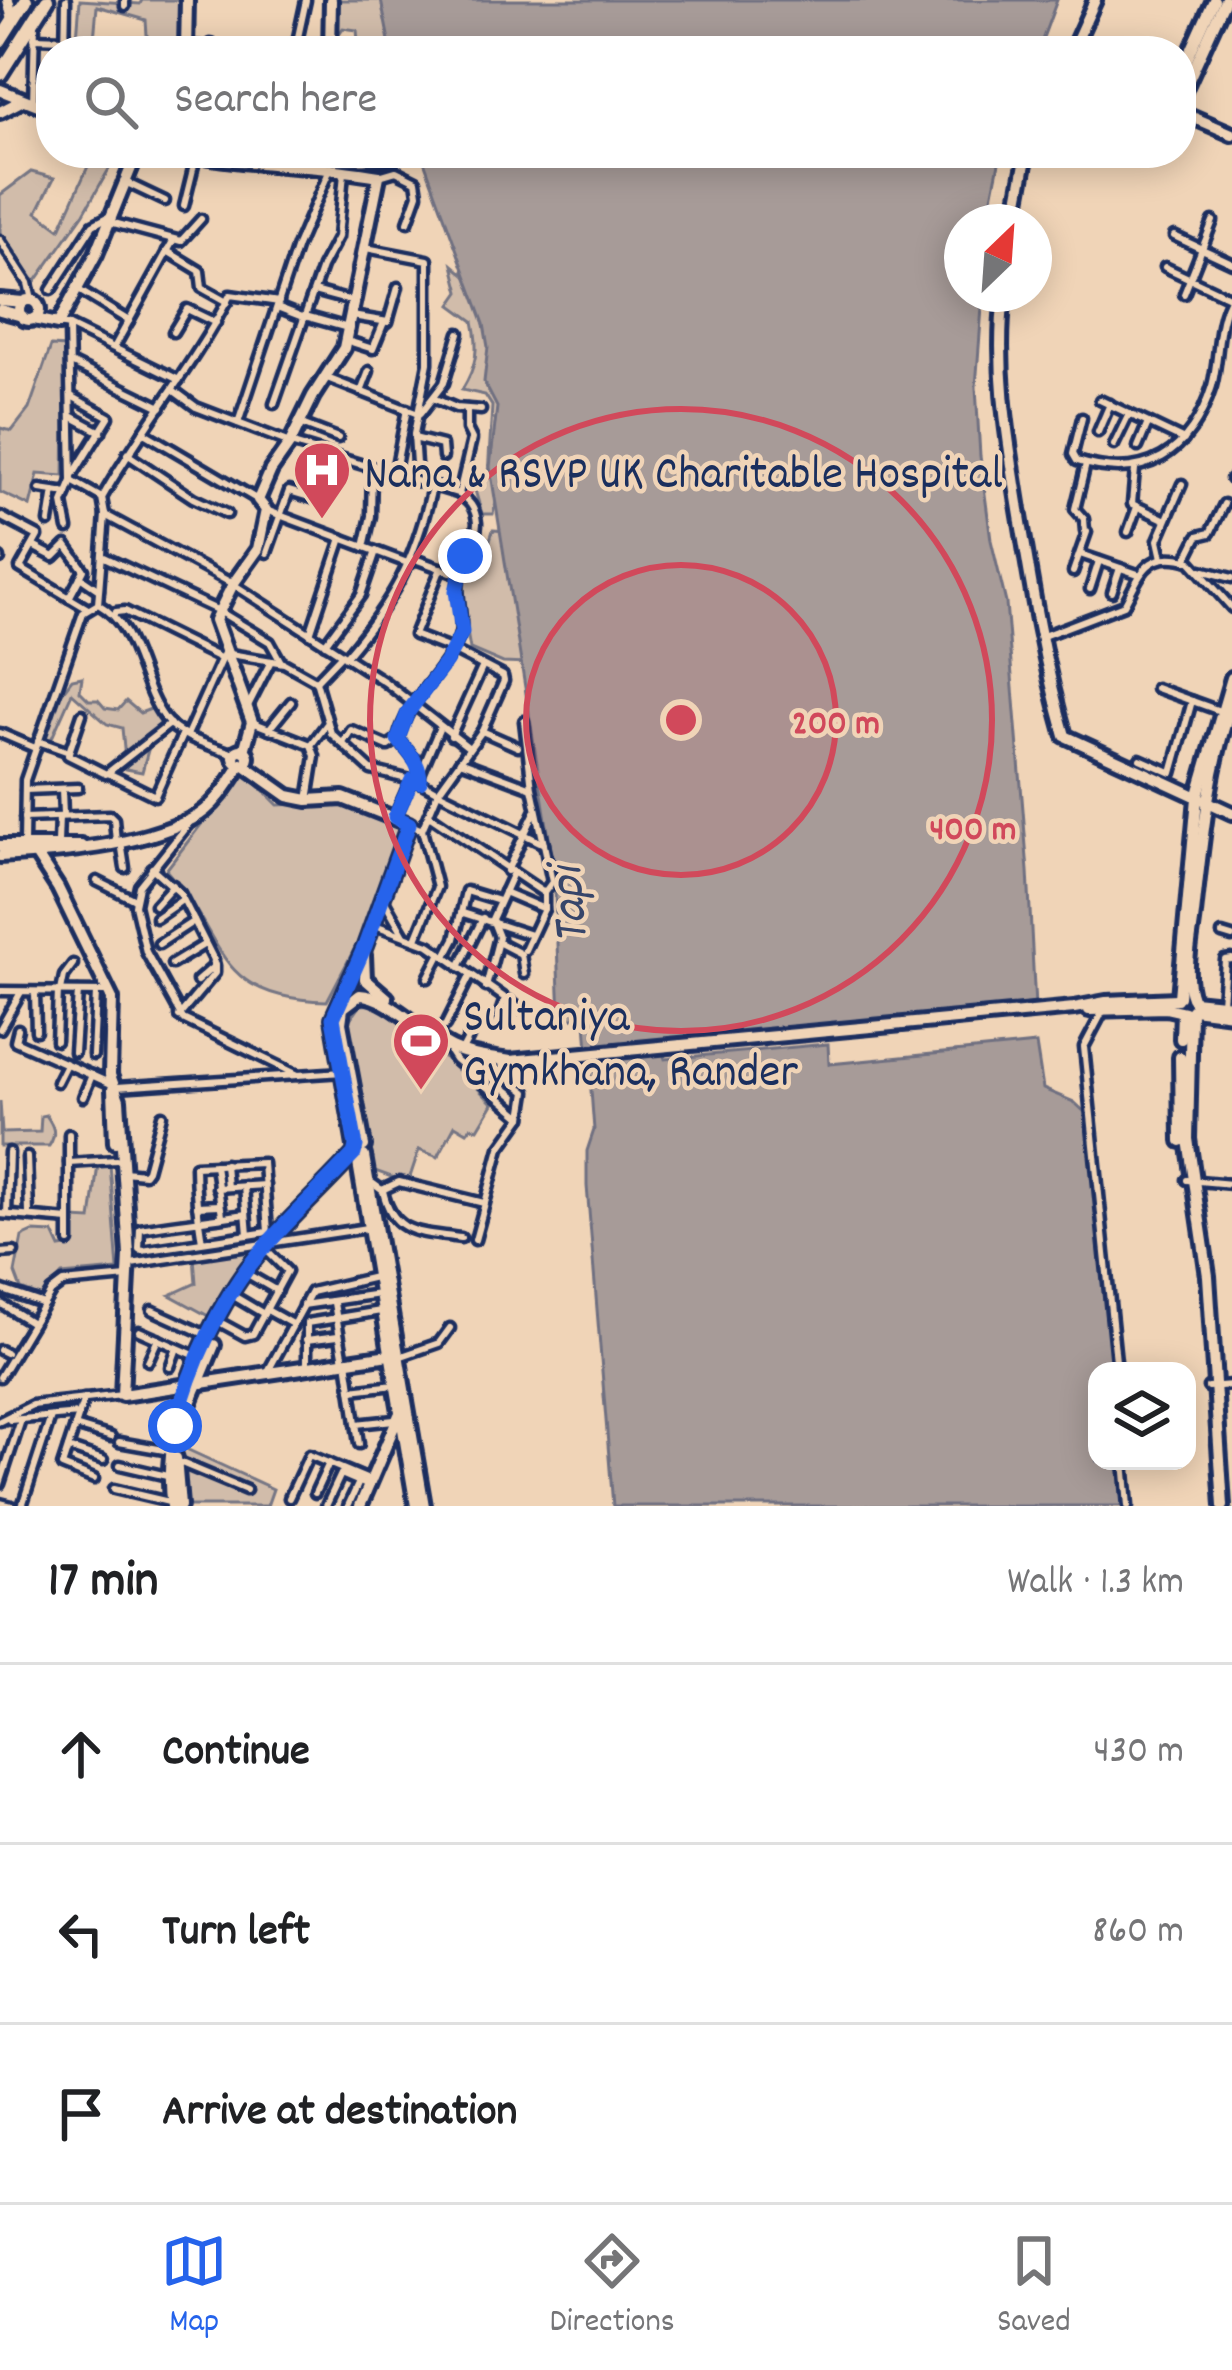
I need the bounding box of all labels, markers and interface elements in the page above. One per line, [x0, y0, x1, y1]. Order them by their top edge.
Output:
search box [36, 36, 1196, 168]
icon: search [78, 69, 144, 135]
text: Search here [174, 70, 377, 134]
north arrow [944, 204, 1052, 312]
hospital icon: Nana & RSVP UK Charitable Hospital [291, 439, 353, 521]
place label: Nana & RSVP UK Charitable Hospital [364, 443, 1003, 512]
route end [438, 529, 492, 583]
centre of rings [660, 699, 702, 741]
text: 200 m [792, 700, 880, 752]
text: 400 m [929, 806, 1017, 858]
water label: Tapi [533, 856, 612, 947]
place label: Sultaniya Gymkhana, Rander [463, 986, 798, 1110]
sports icon: Sultaniya Gymkhana, Rander [390, 1010, 452, 1092]
map controls [1088, 1362, 1196, 1470]
button: layers [1088, 1362, 1196, 1470]
route start [148, 1399, 202, 1453]
text: 17 min [48, 1548, 158, 1620]
text: Walk · 1.3 km [1007, 1557, 1184, 1612]
icon: ahead [48, 1721, 114, 1787]
text: Continue [162, 1722, 310, 1786]
text: 430 m [1094, 1726, 1184, 1781]
icon: left [48, 1901, 114, 1967]
text: Turn left [162, 1902, 310, 1966]
text: 860 m [1092, 1906, 1184, 1961]
icon: arrive [48, 2081, 114, 2147]
text: Arrive at destination [162, 2082, 517, 2146]
tab: Map [161, 2228, 227, 2347]
tab: Directions [550, 2228, 675, 2347]
tab: Saved [997, 2228, 1071, 2347]

